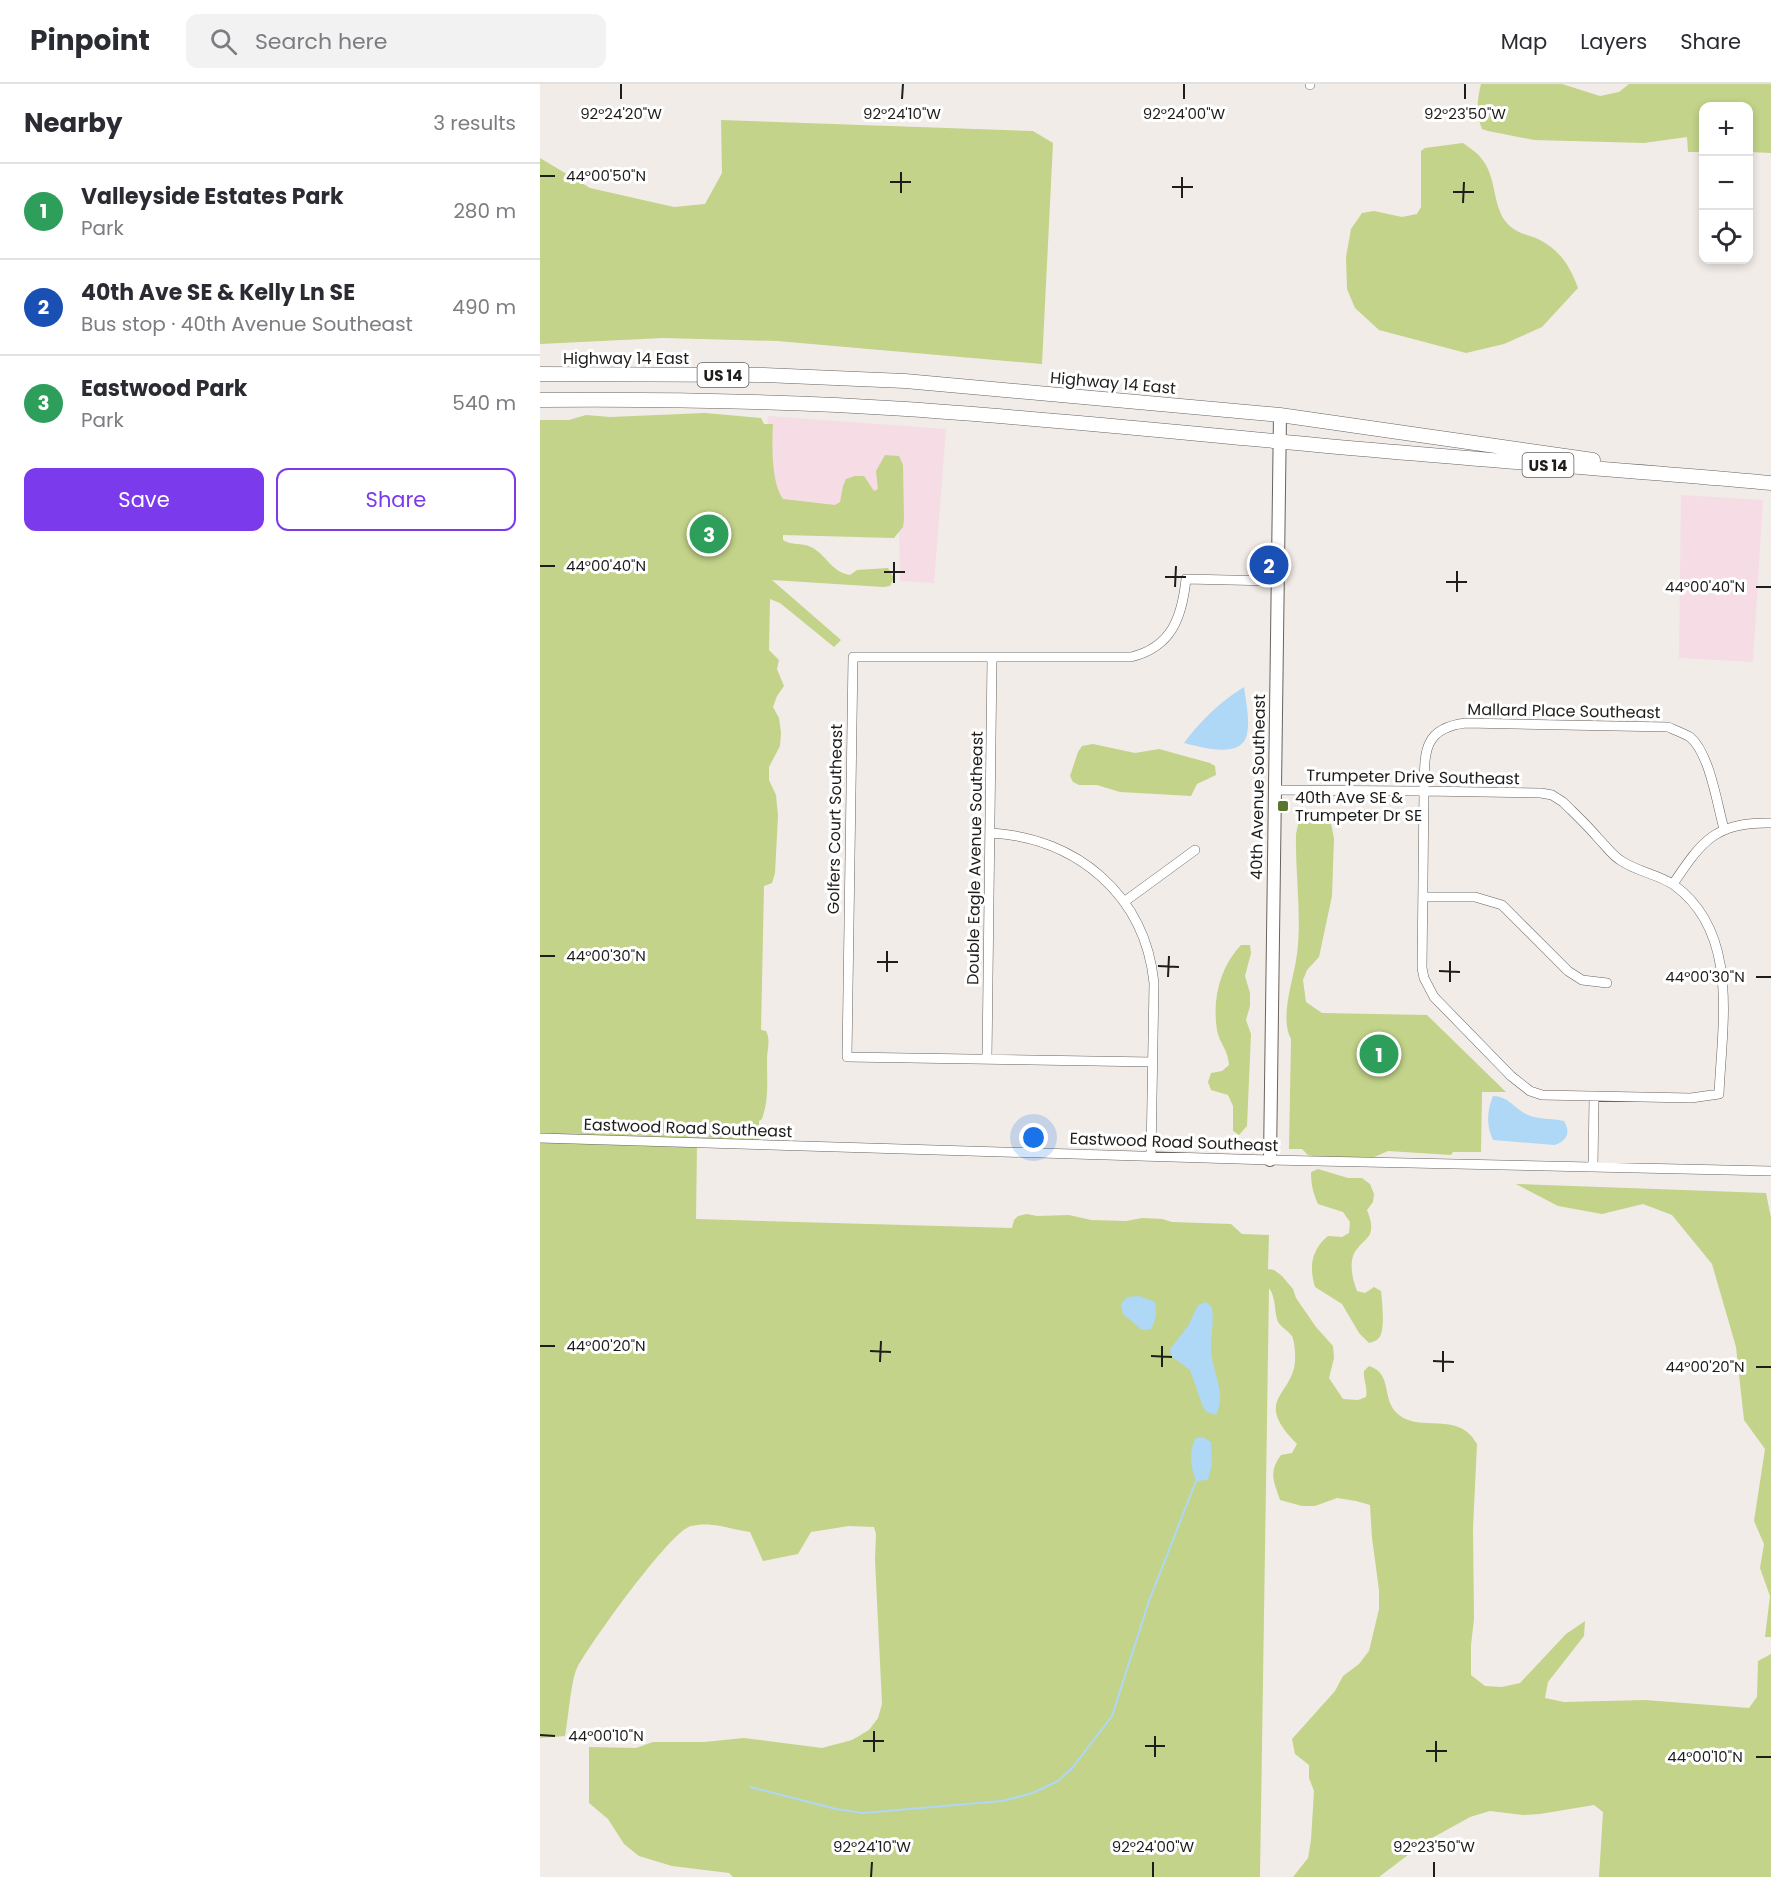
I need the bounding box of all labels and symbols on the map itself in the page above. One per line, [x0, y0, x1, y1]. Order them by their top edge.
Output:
text: 92°24'20"W [580, 103, 662, 124]
text: 92°24'10"W [863, 103, 941, 124]
text: 92°24'00"W [1143, 103, 1226, 124]
text: 92°23'50"W [1424, 103, 1506, 124]
text: 44°00'50"N [566, 165, 646, 186]
street label: Highway 14 East [563, 347, 689, 370]
road number: US 14 [698, 363, 748, 387]
street label: Highway 14 East [1049, 366, 1177, 400]
road number: US 14 [1522, 453, 1574, 477]
pin: 3 [690, 512, 728, 556]
pin: 2 [1250, 542, 1288, 588]
text: 44°00'40"N [566, 555, 646, 576]
text: 44°00'40"N [1665, 576, 1745, 597]
street label: 40th Avenue Southeast [1245, 694, 1271, 880]
street label: Mallard Place Southeast [1467, 698, 1661, 724]
street label: Golfers Court Southeast [822, 724, 848, 914]
street label: Double Eagle Avenue Southeast [961, 731, 989, 985]
street label: Trumpeter Drive Southeast [1306, 764, 1520, 790]
place label: 40th Ave SE & Trumpeter Dr SE [1295, 786, 1422, 827]
marker: 40th Ave SE & Trumpeter Dr SE [1276, 799, 1290, 813]
text: 44°00'30"N [566, 945, 646, 966]
text: 44°00'30"N [1665, 966, 1745, 987]
pin: 1 [1360, 1032, 1398, 1076]
street label: Eastwood Road Southeast [583, 1113, 793, 1143]
your location [1019, 1123, 1048, 1152]
street label: Eastwood Road Southeast [1069, 1127, 1279, 1157]
text: 44°00'20"N [566, 1335, 646, 1356]
text: 44°00'20"N [1665, 1356, 1745, 1377]
text: 44°00'10"N [568, 1725, 644, 1746]
text: 44°00'10"N [1667, 1746, 1743, 1767]
text: 92°24'10"W [833, 1836, 911, 1857]
text: 92°24'00"W [1112, 1836, 1195, 1857]
text: 92°23'50"W [1393, 1836, 1475, 1857]

